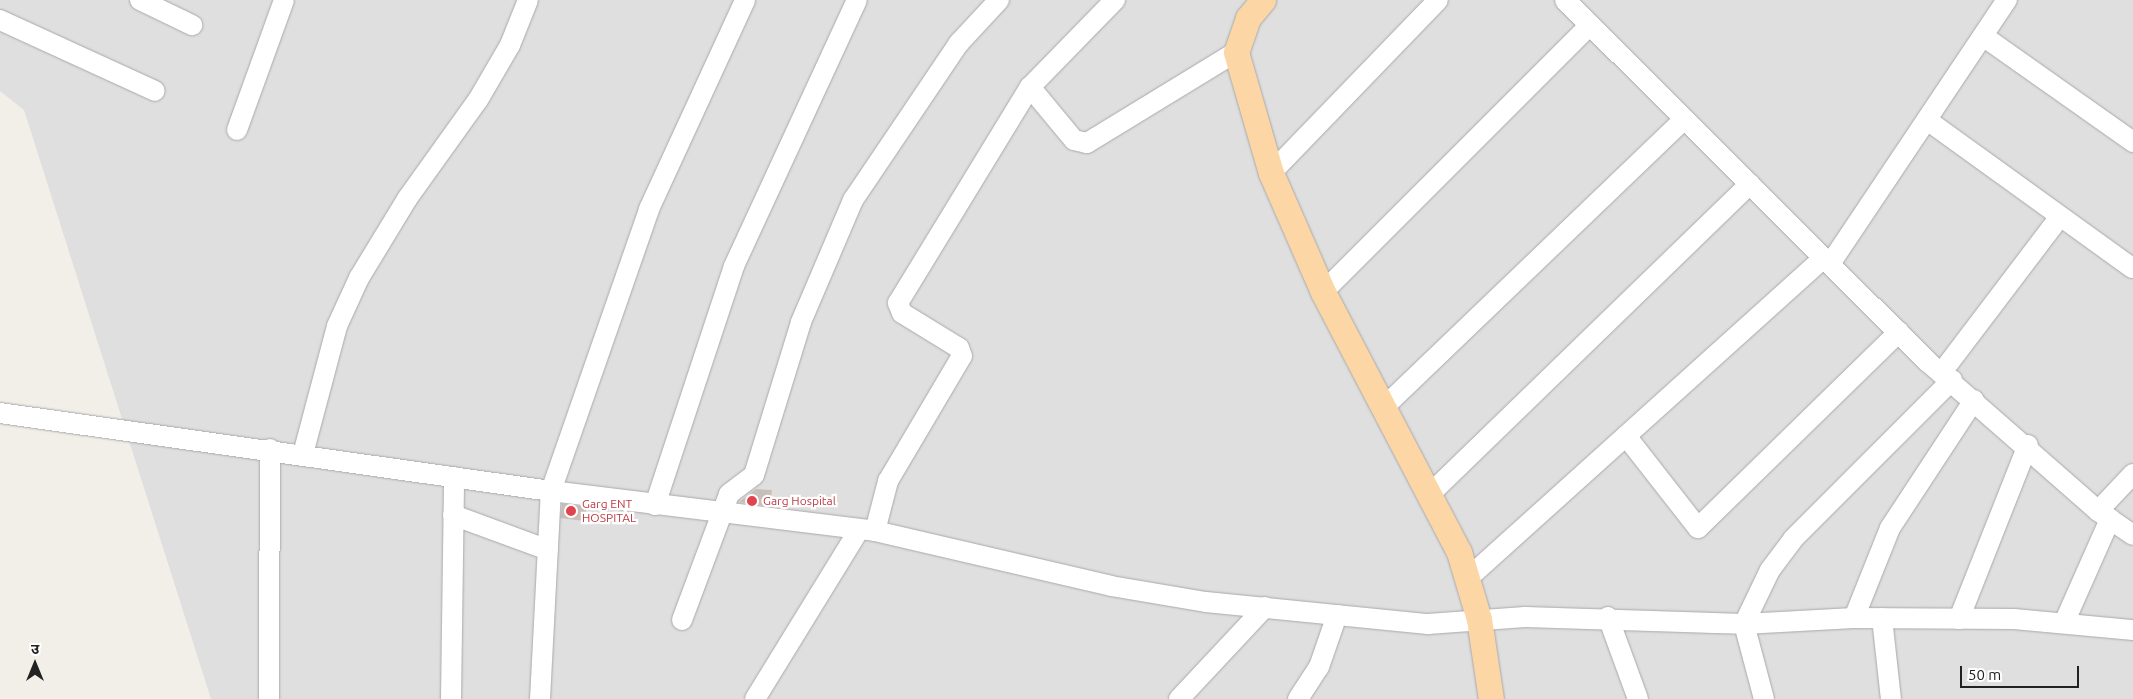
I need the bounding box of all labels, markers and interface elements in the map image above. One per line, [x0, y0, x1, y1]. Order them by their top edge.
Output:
marker: Garg Hospital [745, 494, 759, 508]
place label: Garg Hospital [763, 494, 836, 508]
place label: Garg ENT HOSPITAL [582, 497, 636, 525]
marker: Garg ENT HOSPITAL [564, 504, 578, 518]
north arrow [10, 639, 60, 689]
text: उ [31, 641, 39, 657]
scale bar [1963, 656, 2082, 688]
text: 50 m [1968, 666, 2001, 683]

